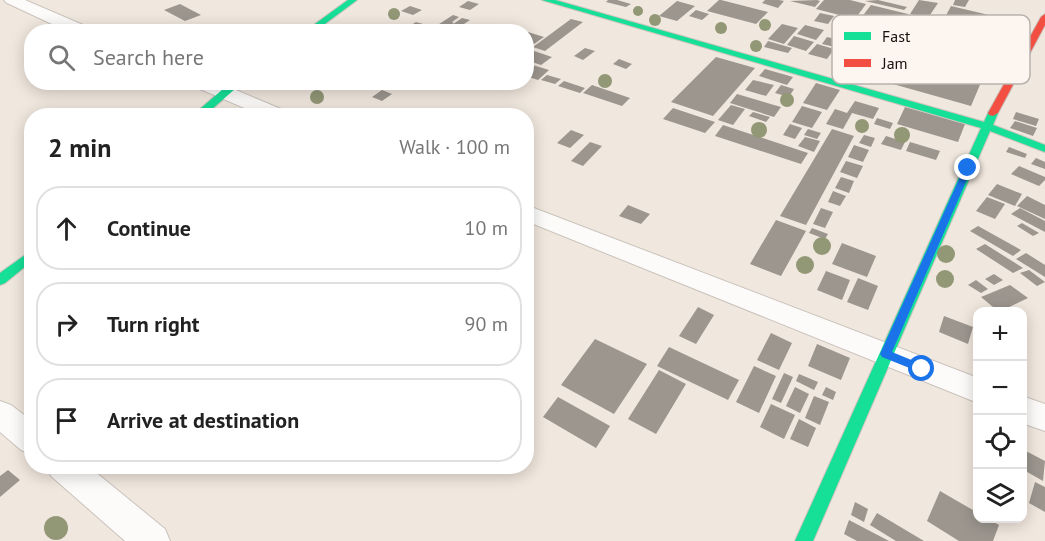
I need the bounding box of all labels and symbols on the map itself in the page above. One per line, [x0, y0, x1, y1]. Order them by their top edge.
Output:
legend [832, 15, 1030, 84]
text: Fast [882, 26, 911, 46]
text: Jam [881, 53, 908, 73]
route end [954, 154, 980, 180]
route start [908, 355, 934, 381]

